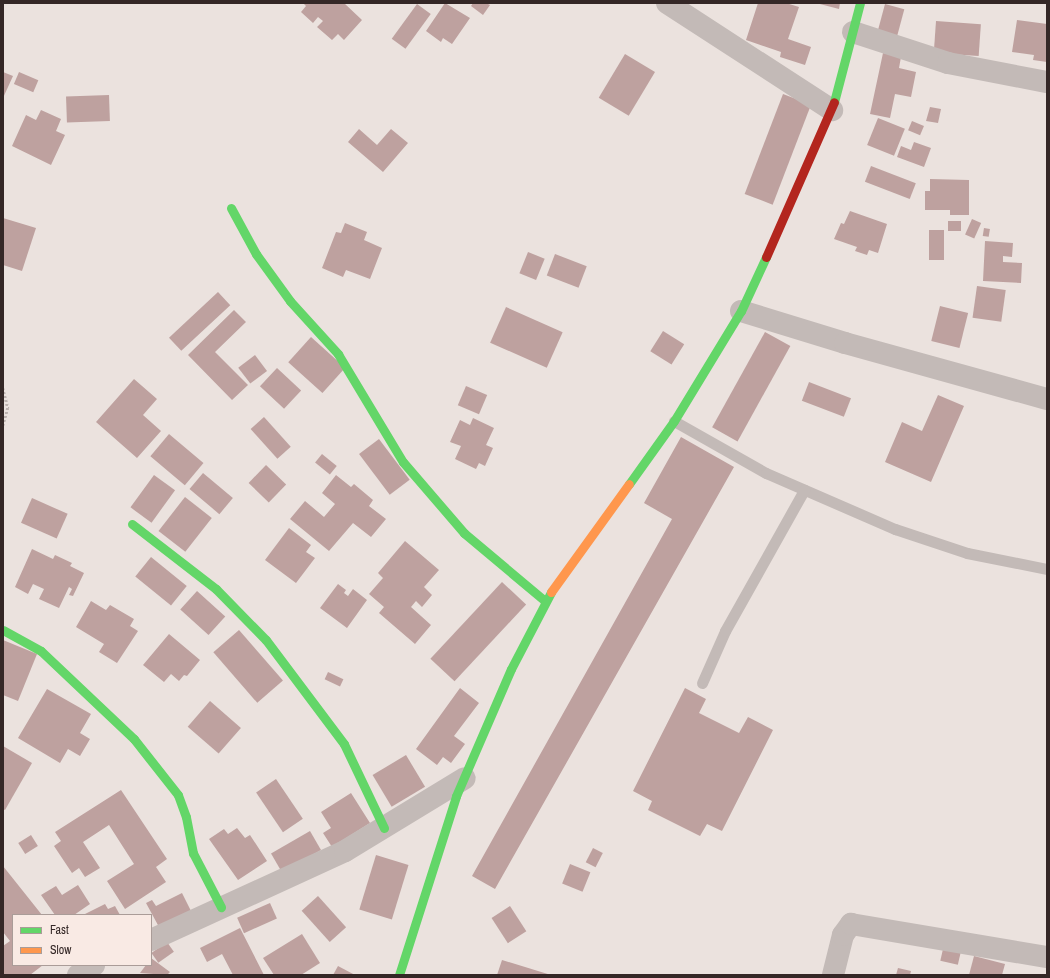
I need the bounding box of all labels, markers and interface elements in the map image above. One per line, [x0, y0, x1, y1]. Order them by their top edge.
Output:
legend [12, 914, 152, 966]
text: Fast [50, 922, 69, 938]
text: Slow [50, 942, 71, 958]

